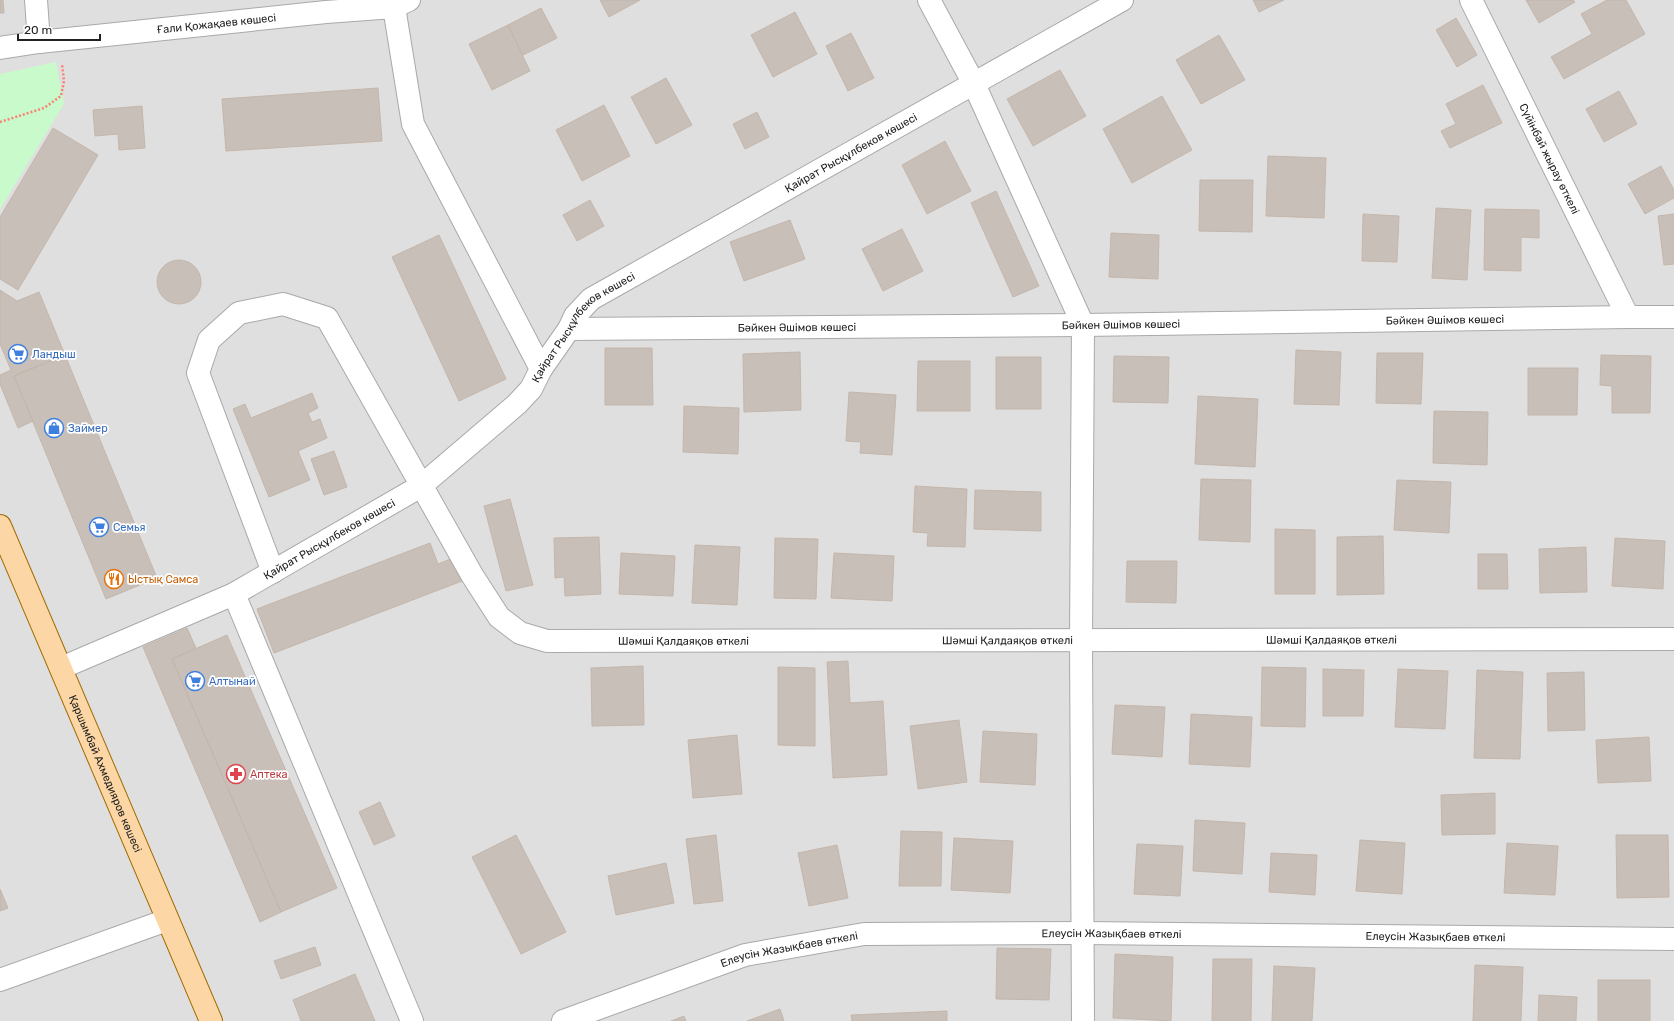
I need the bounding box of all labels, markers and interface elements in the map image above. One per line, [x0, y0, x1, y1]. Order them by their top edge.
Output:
street label: Ғали Қожақаев көшесі [156, 11, 277, 36]
scale bar [18, 16, 100, 42]
text: 20 m [24, 23, 52, 37]
street label: Сүйінбай жырау өткелі [1517, 101, 1582, 216]
street label: Қайрат Рысқұлбеков көшесі [782, 110, 919, 195]
street label: Қайрат Рысқұлбеков көшесі [529, 269, 637, 385]
street label: Бәйкен Әшімов көшесі [1386, 312, 1504, 327]
street label: Бәйкен Әшімов көшесі [1062, 317, 1180, 332]
street label: Бәйкен Әшімов көшесі [738, 320, 856, 334]
supermarket icon: Ландыш [7, 343, 29, 365]
place label: Ландыш [32, 348, 76, 361]
shop icon: Займер [43, 417, 65, 439]
place label: Займер [68, 422, 108, 435]
street label: Қайрат Рысқұлбеков көшесі [261, 496, 397, 582]
supermarket icon: Семья [88, 516, 110, 538]
place label: Семья [113, 521, 146, 534]
restaurant icon: Ыстық Самса [103, 568, 125, 590]
place label: Ыстық Самса [128, 573, 198, 586]
street label: Шәмші Қалдаяқов өткелі [1266, 633, 1397, 646]
street label: Шәмші Қалдаяқов өткелі [618, 634, 749, 647]
street label: Шәмші Қалдаяқов өткелі [942, 634, 1073, 647]
supermarket icon: Алтынай [184, 670, 206, 692]
place label: Алтынай [209, 675, 256, 688]
street label: Қаршымбай Ахмедияров көшесі [66, 693, 145, 854]
pharmacy icon: Аптека [225, 763, 247, 785]
place label: Аптека [250, 768, 288, 781]
street label: Елеусін Жазықбаев өткелі [1042, 926, 1182, 940]
street label: Елеусін Жазықбаев өткелі [719, 929, 859, 970]
street label: Елеусін Жазықбаев өткелі [1366, 929, 1506, 944]

